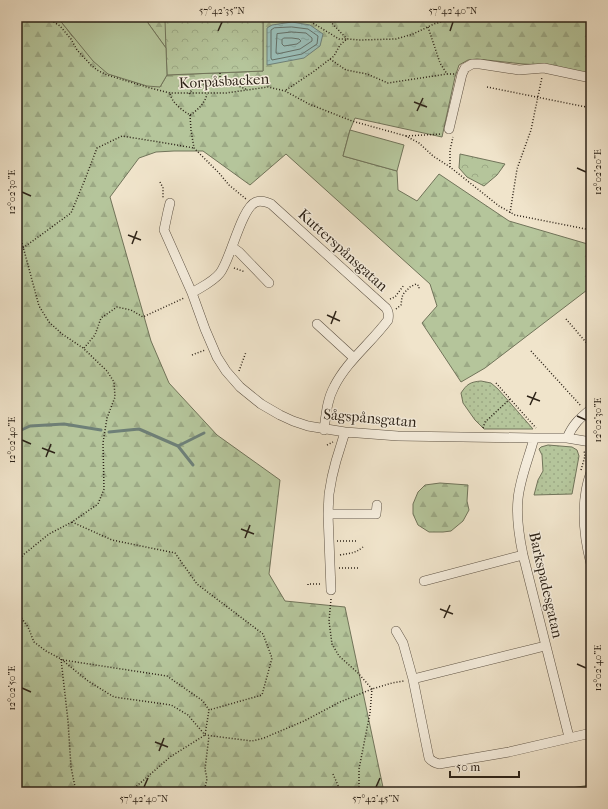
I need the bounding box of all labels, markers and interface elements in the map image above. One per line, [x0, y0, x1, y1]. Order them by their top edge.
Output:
text: 57°42'35"N [199, 5, 245, 17]
text: 57°42'40"N [429, 5, 478, 17]
street label: Korpåsbacken [178, 70, 270, 92]
text: 12°02'20"E [592, 149, 604, 195]
text: 12°02'30"E [6, 170, 18, 214]
street label: Kutterspånsgatan [294, 205, 392, 295]
text: 12°02'30"E [592, 398, 604, 442]
street label: Sågspånsgatan [323, 405, 418, 431]
text: 12°02'40"E [6, 417, 18, 463]
street label: Barkspadesgatan [525, 530, 567, 640]
text: 12°02'40"E [592, 645, 604, 691]
text: 12°02'50"E [6, 666, 18, 710]
scale bar [450, 753, 519, 779]
text: 50 m [456, 760, 480, 774]
text: 57°42'40"N [120, 793, 169, 805]
text: 57°42'45"N [352, 793, 400, 805]

